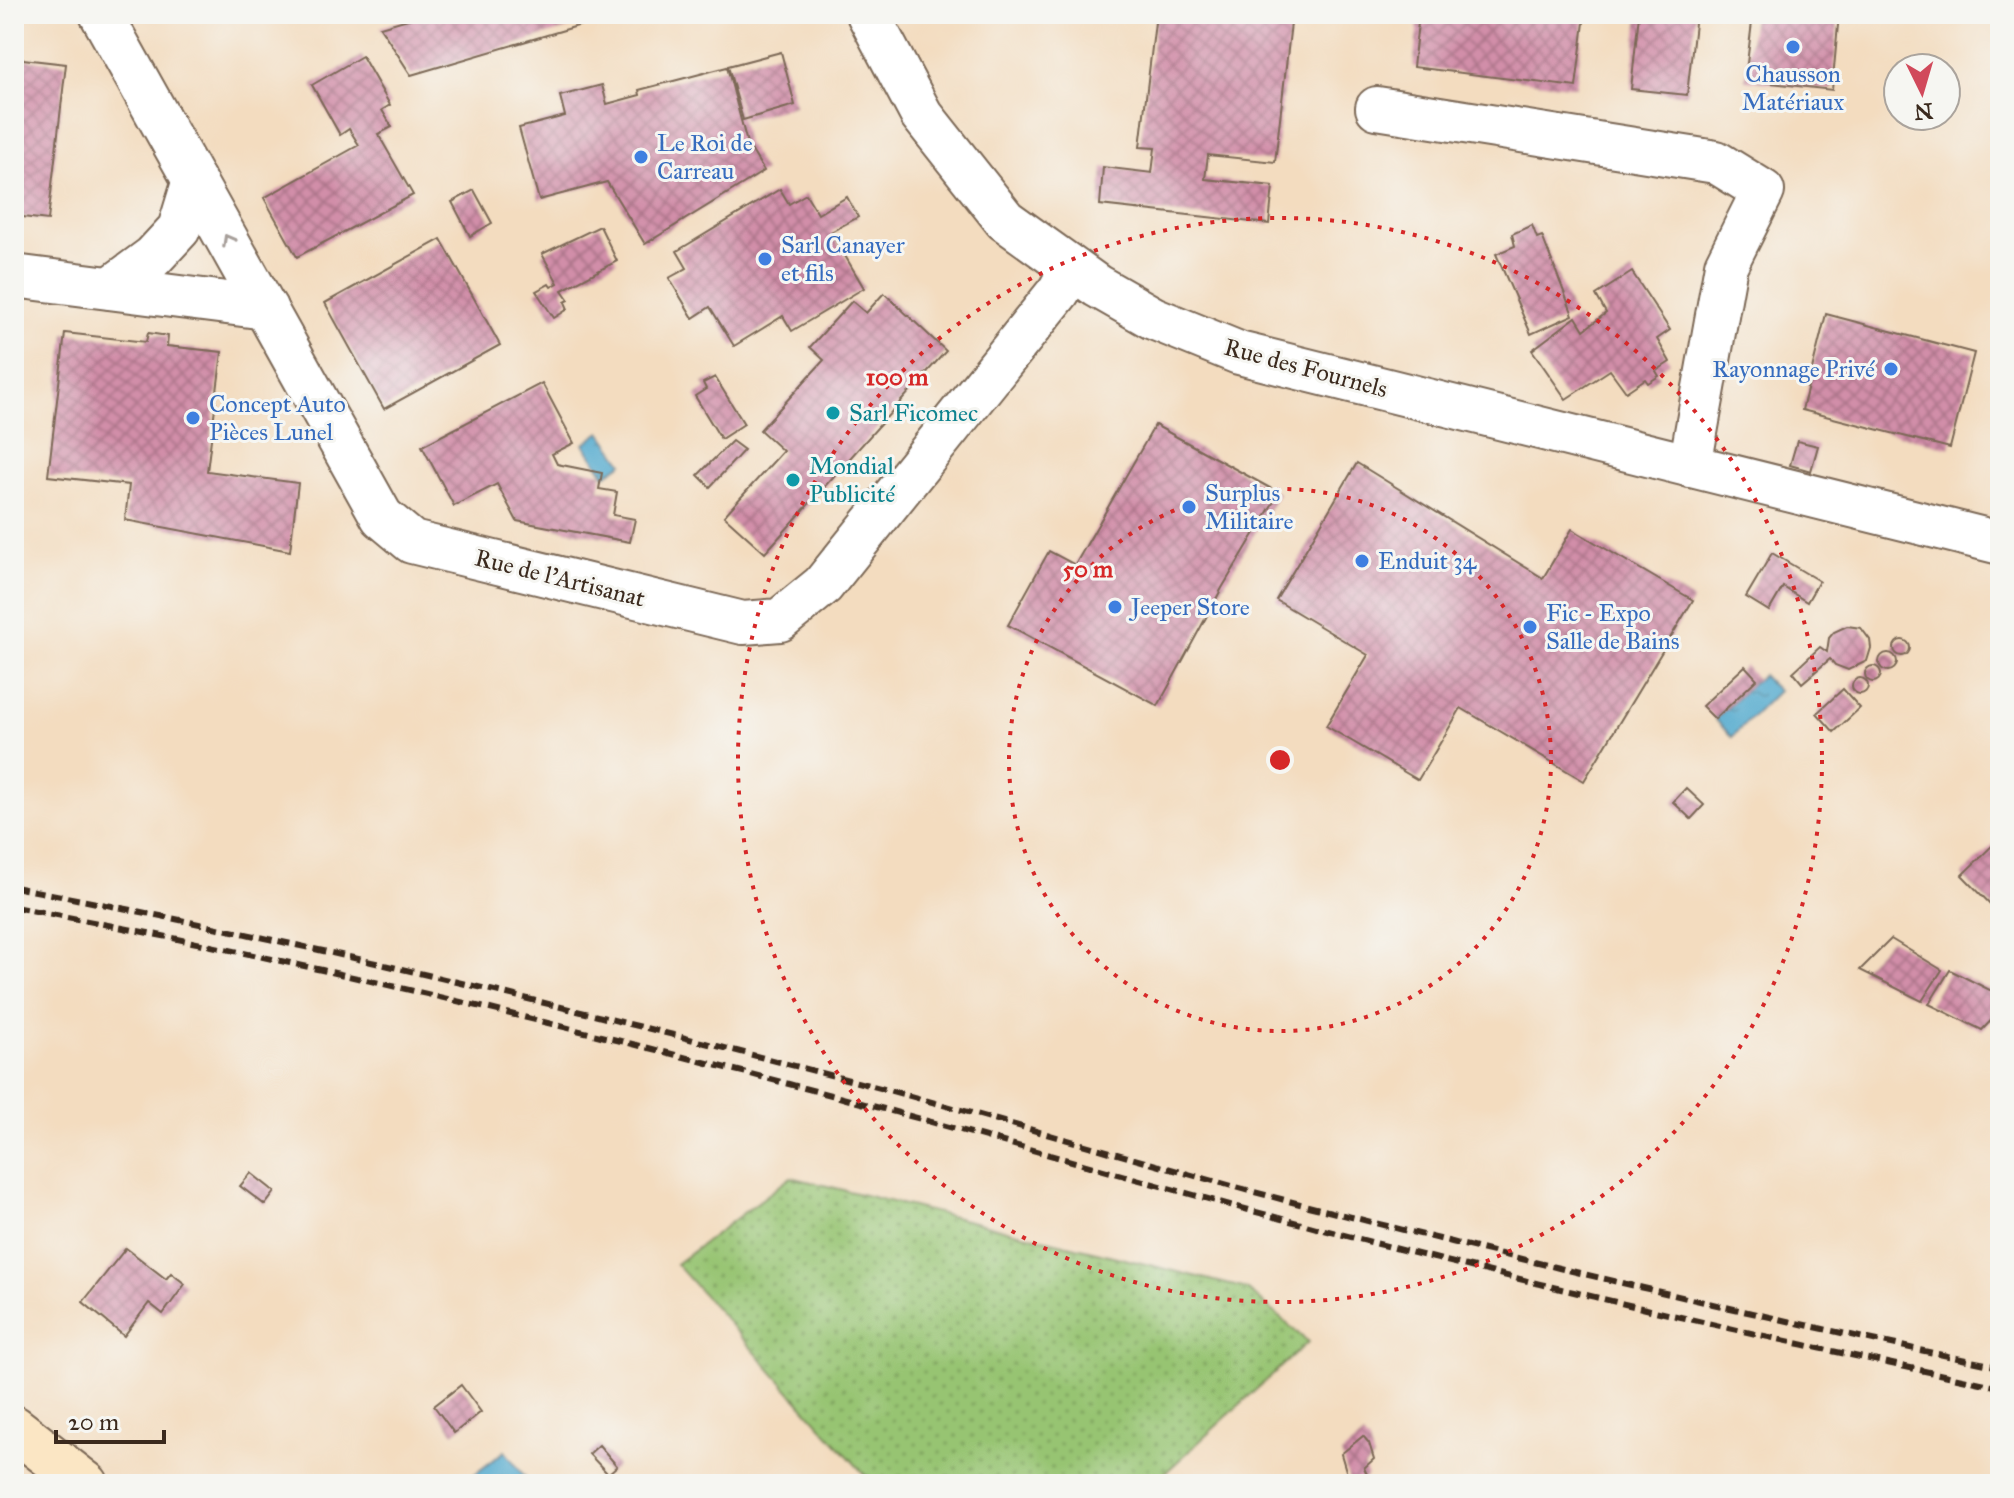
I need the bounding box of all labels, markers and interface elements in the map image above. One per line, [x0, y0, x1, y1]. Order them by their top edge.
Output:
marker: Chausson Matériaux [1784, 38, 1802, 56]
north arrow [1882, 52, 1962, 132]
place label: Chausson Matériaux [1742, 59, 1845, 117]
text: N [1913, 97, 1934, 126]
place label: Le Roi de Carreau [657, 128, 753, 186]
marker: Le Roi de Carreau [632, 148, 650, 166]
place label: Sarl Canayer et fils [781, 230, 905, 288]
one-way arrow [222, 234, 237, 249]
marker: Sarl Canayer et fils [756, 250, 774, 268]
street label: Rue des Fournels [1221, 332, 1391, 404]
place label: Rayonnage Privé [1712, 354, 1875, 384]
marker: Rayonnage Privé [1882, 360, 1900, 378]
text: 100 m [866, 362, 929, 392]
place label: Concept Auto Pièces Lunel [209, 389, 346, 447]
place label: Sarl Ficomec [849, 398, 978, 428]
marker: Sarl Ficomec [824, 404, 842, 422]
marker: Concept Auto Pièces Lunel [184, 409, 202, 427]
place label: Mondial Publicité [809, 451, 895, 509]
marker: Mondial Publicité [784, 471, 802, 489]
place label: Surplus Militaire [1205, 478, 1293, 536]
marker: Surplus Militaire [1180, 498, 1198, 516]
street label: Rue de l'Artisanat [472, 542, 649, 614]
place label: Enduit 34 [1378, 546, 1477, 576]
marker: Enduit 34 [1353, 552, 1371, 570]
text: 50 m [1063, 554, 1114, 584]
place label: Jeeper Store [1128, 592, 1250, 622]
marker: Jeeper Store [1106, 598, 1124, 616]
place label: Fic - Expo Salle de Bains [1546, 598, 1680, 656]
marker: Fic - Expo Salle de Bains [1521, 618, 1539, 636]
centre of rings [1266, 746, 1294, 774]
scale bar [56, 1394, 164, 1444]
text: 20 m [68, 1407, 119, 1437]

